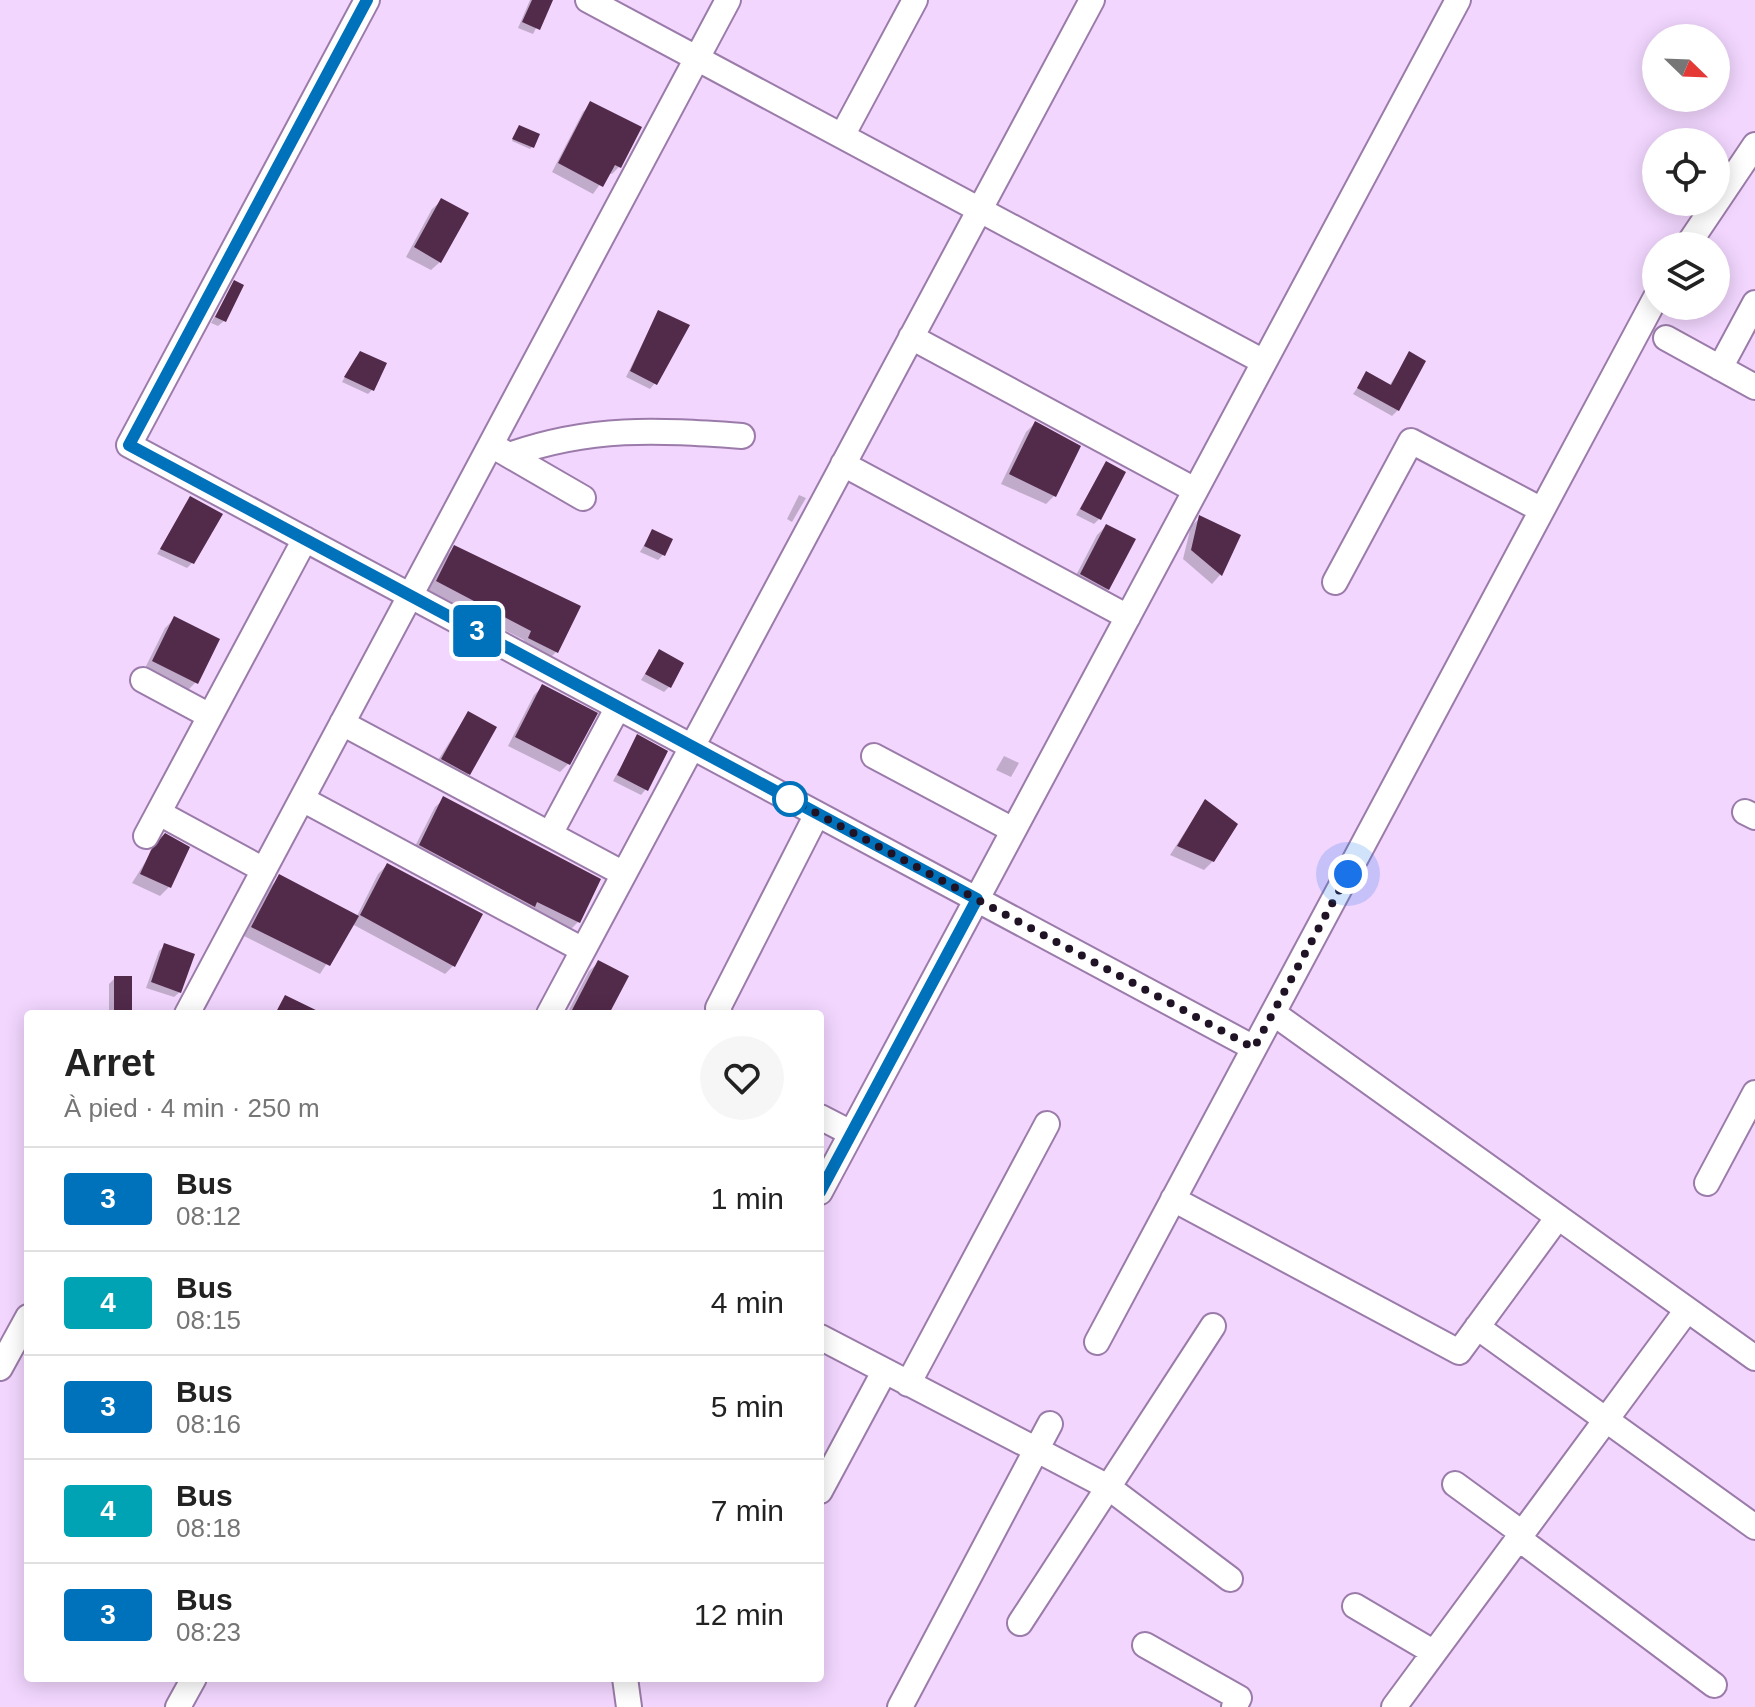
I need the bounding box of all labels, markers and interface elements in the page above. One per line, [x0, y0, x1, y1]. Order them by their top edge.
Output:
north arrow [1642, 24, 1730, 112]
map controls [1642, 24, 1730, 320]
button: locate [1642, 128, 1730, 216]
button: layers [1642, 232, 1730, 320]
line badge: 3 [451, 605, 503, 657]
text: 3 [469, 615, 485, 646]
unlabelled marker [773, 782, 807, 816]
your location [1328, 854, 1368, 894]
button: heart [700, 1036, 784, 1120]
text: Arret [64, 1042, 155, 1084]
text: À pied · 4 min · 250 m [64, 1093, 320, 1123]
text: Bus [176, 1167, 233, 1200]
text: 1 min [711, 1182, 784, 1215]
text: 3 [100, 1183, 116, 1214]
text: 08:12 [176, 1201, 241, 1231]
text: Bus [176, 1271, 233, 1304]
text: 4 min [711, 1286, 784, 1319]
text: 4 [100, 1287, 116, 1318]
text: 08:15 [176, 1305, 241, 1335]
text: Bus [176, 1375, 233, 1408]
text: 5 min [711, 1390, 784, 1423]
text: 3 [100, 1391, 116, 1422]
text: 08:16 [176, 1409, 241, 1439]
text: Bus [176, 1479, 233, 1512]
text: 7 min [711, 1494, 784, 1527]
text: 4 [100, 1495, 116, 1526]
text: 08:18 [176, 1513, 241, 1543]
text: Bus [176, 1583, 233, 1616]
text: 12 min [694, 1598, 784, 1631]
text: 3 [100, 1599, 116, 1630]
text: 08:23 [176, 1617, 241, 1647]

